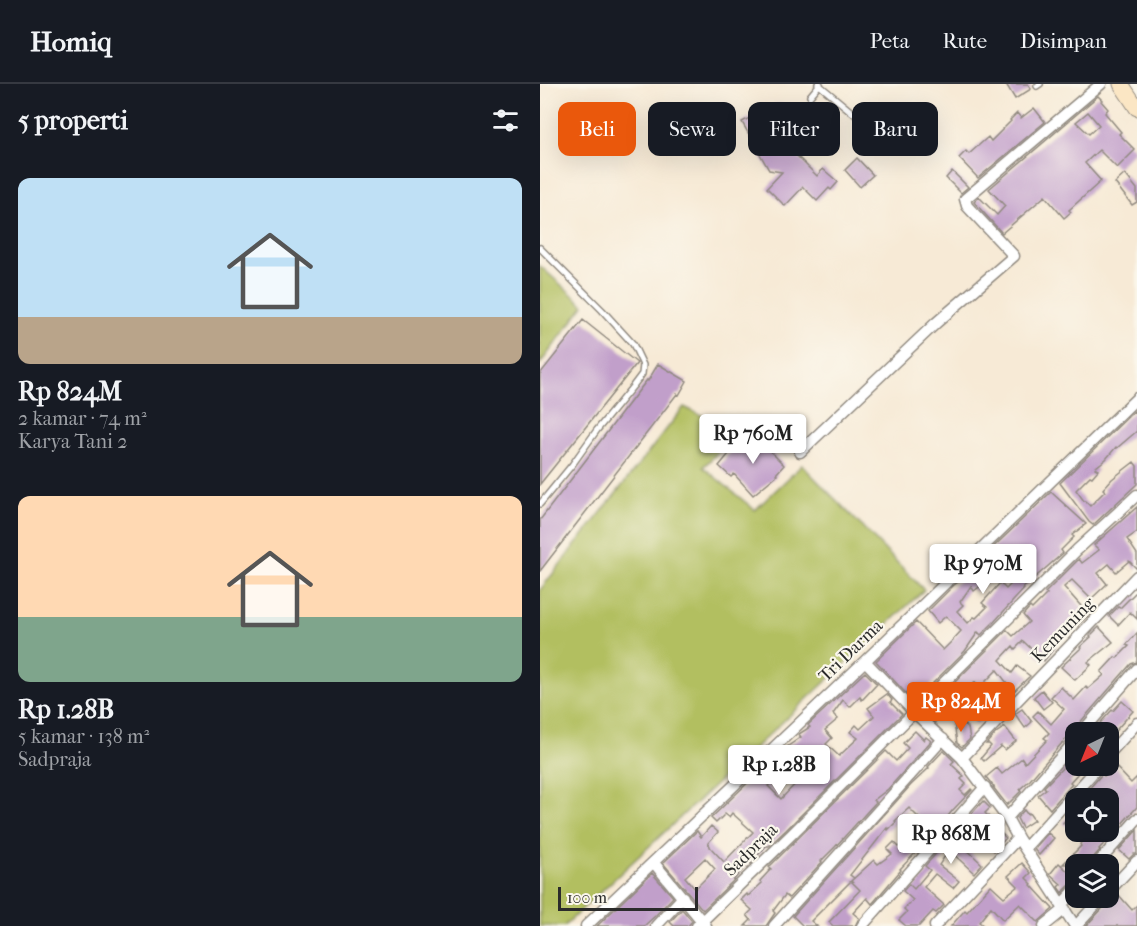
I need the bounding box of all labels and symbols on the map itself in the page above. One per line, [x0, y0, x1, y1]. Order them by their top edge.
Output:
pin: Rp 760M [698, 414, 808, 465]
pin: Rp 970M [928, 544, 1038, 595]
street label: Kemuning [1027, 593, 1099, 667]
street label: Tri Darma [815, 615, 888, 687]
pin: Rp 824M [906, 682, 1016, 733]
north arrow [1065, 722, 1119, 776]
pin: Rp 1.28B [717, 745, 841, 796]
pin: Rp 868M [896, 814, 1006, 865]
street label: Sadpraja [720, 819, 783, 880]
scale bar [558, 884, 698, 912]

